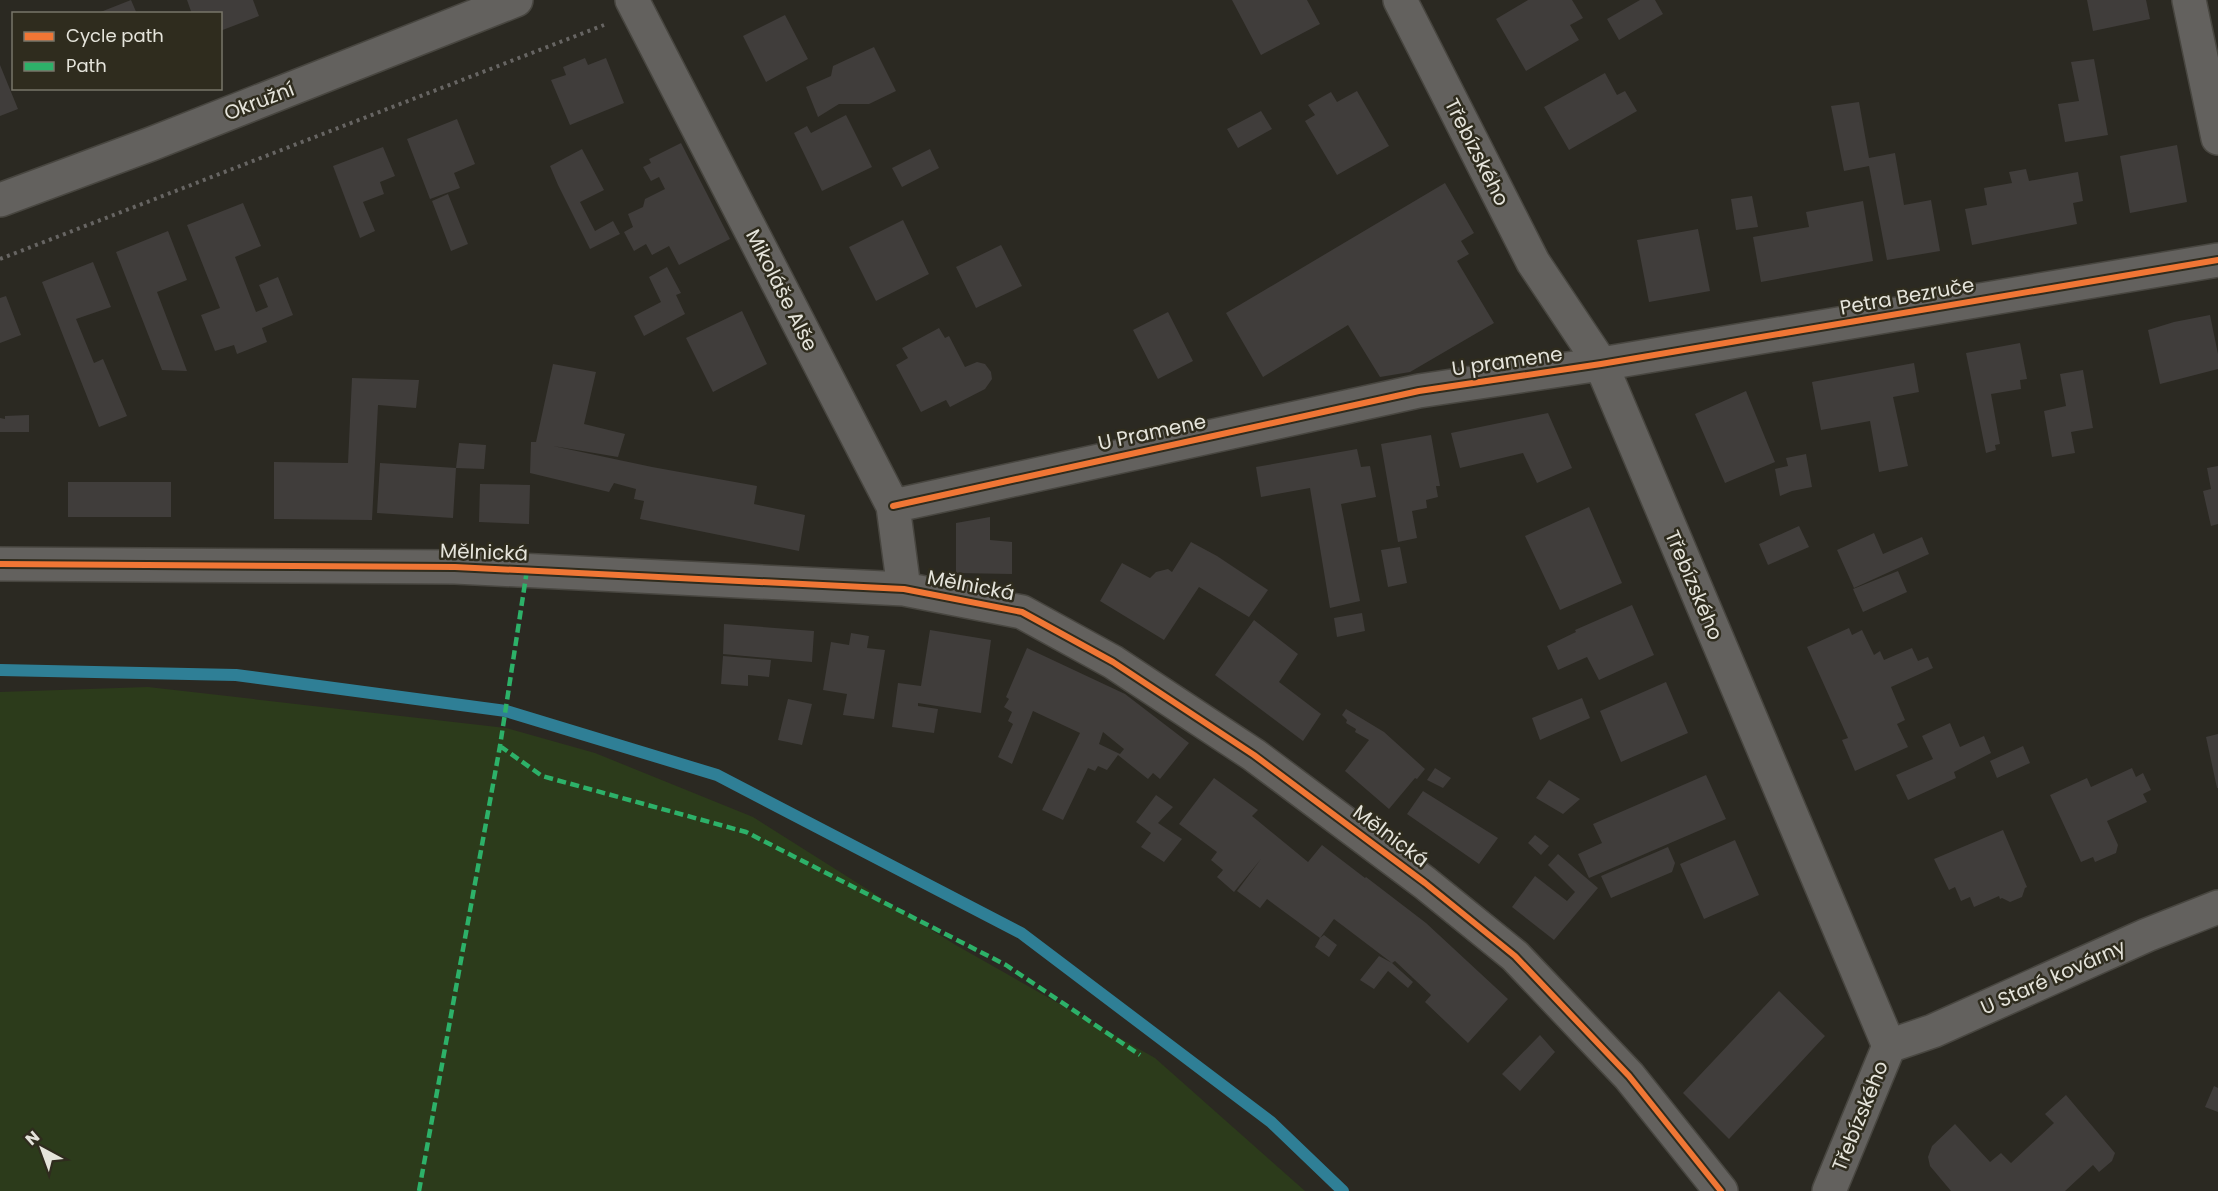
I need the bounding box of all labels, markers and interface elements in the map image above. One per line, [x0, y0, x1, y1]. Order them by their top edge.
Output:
legend [12, 12, 222, 90]
text: Cycle path [66, 23, 164, 48]
text: Path [66, 53, 107, 78]
street label: Okružní [220, 75, 298, 127]
street label: Třebízského [1438, 94, 1516, 210]
street label: Mikoláše Alše [739, 224, 825, 356]
street label: Petra Bezruče [1838, 270, 1976, 322]
street label: U pramene [1450, 339, 1564, 383]
street label: U Pramene [1095, 407, 1209, 457]
street label: Třebízského [1658, 526, 1730, 644]
street label: Mělnická [439, 536, 529, 568]
street label: Mělnická [925, 563, 1017, 607]
street label: Mělnická [1347, 798, 1435, 874]
street label: U Staré kovárny [1976, 932, 2130, 1022]
street label: Třebízského [1825, 1057, 1895, 1175]
north arrow [12, 1119, 72, 1179]
text: N [20, 1125, 45, 1151]

